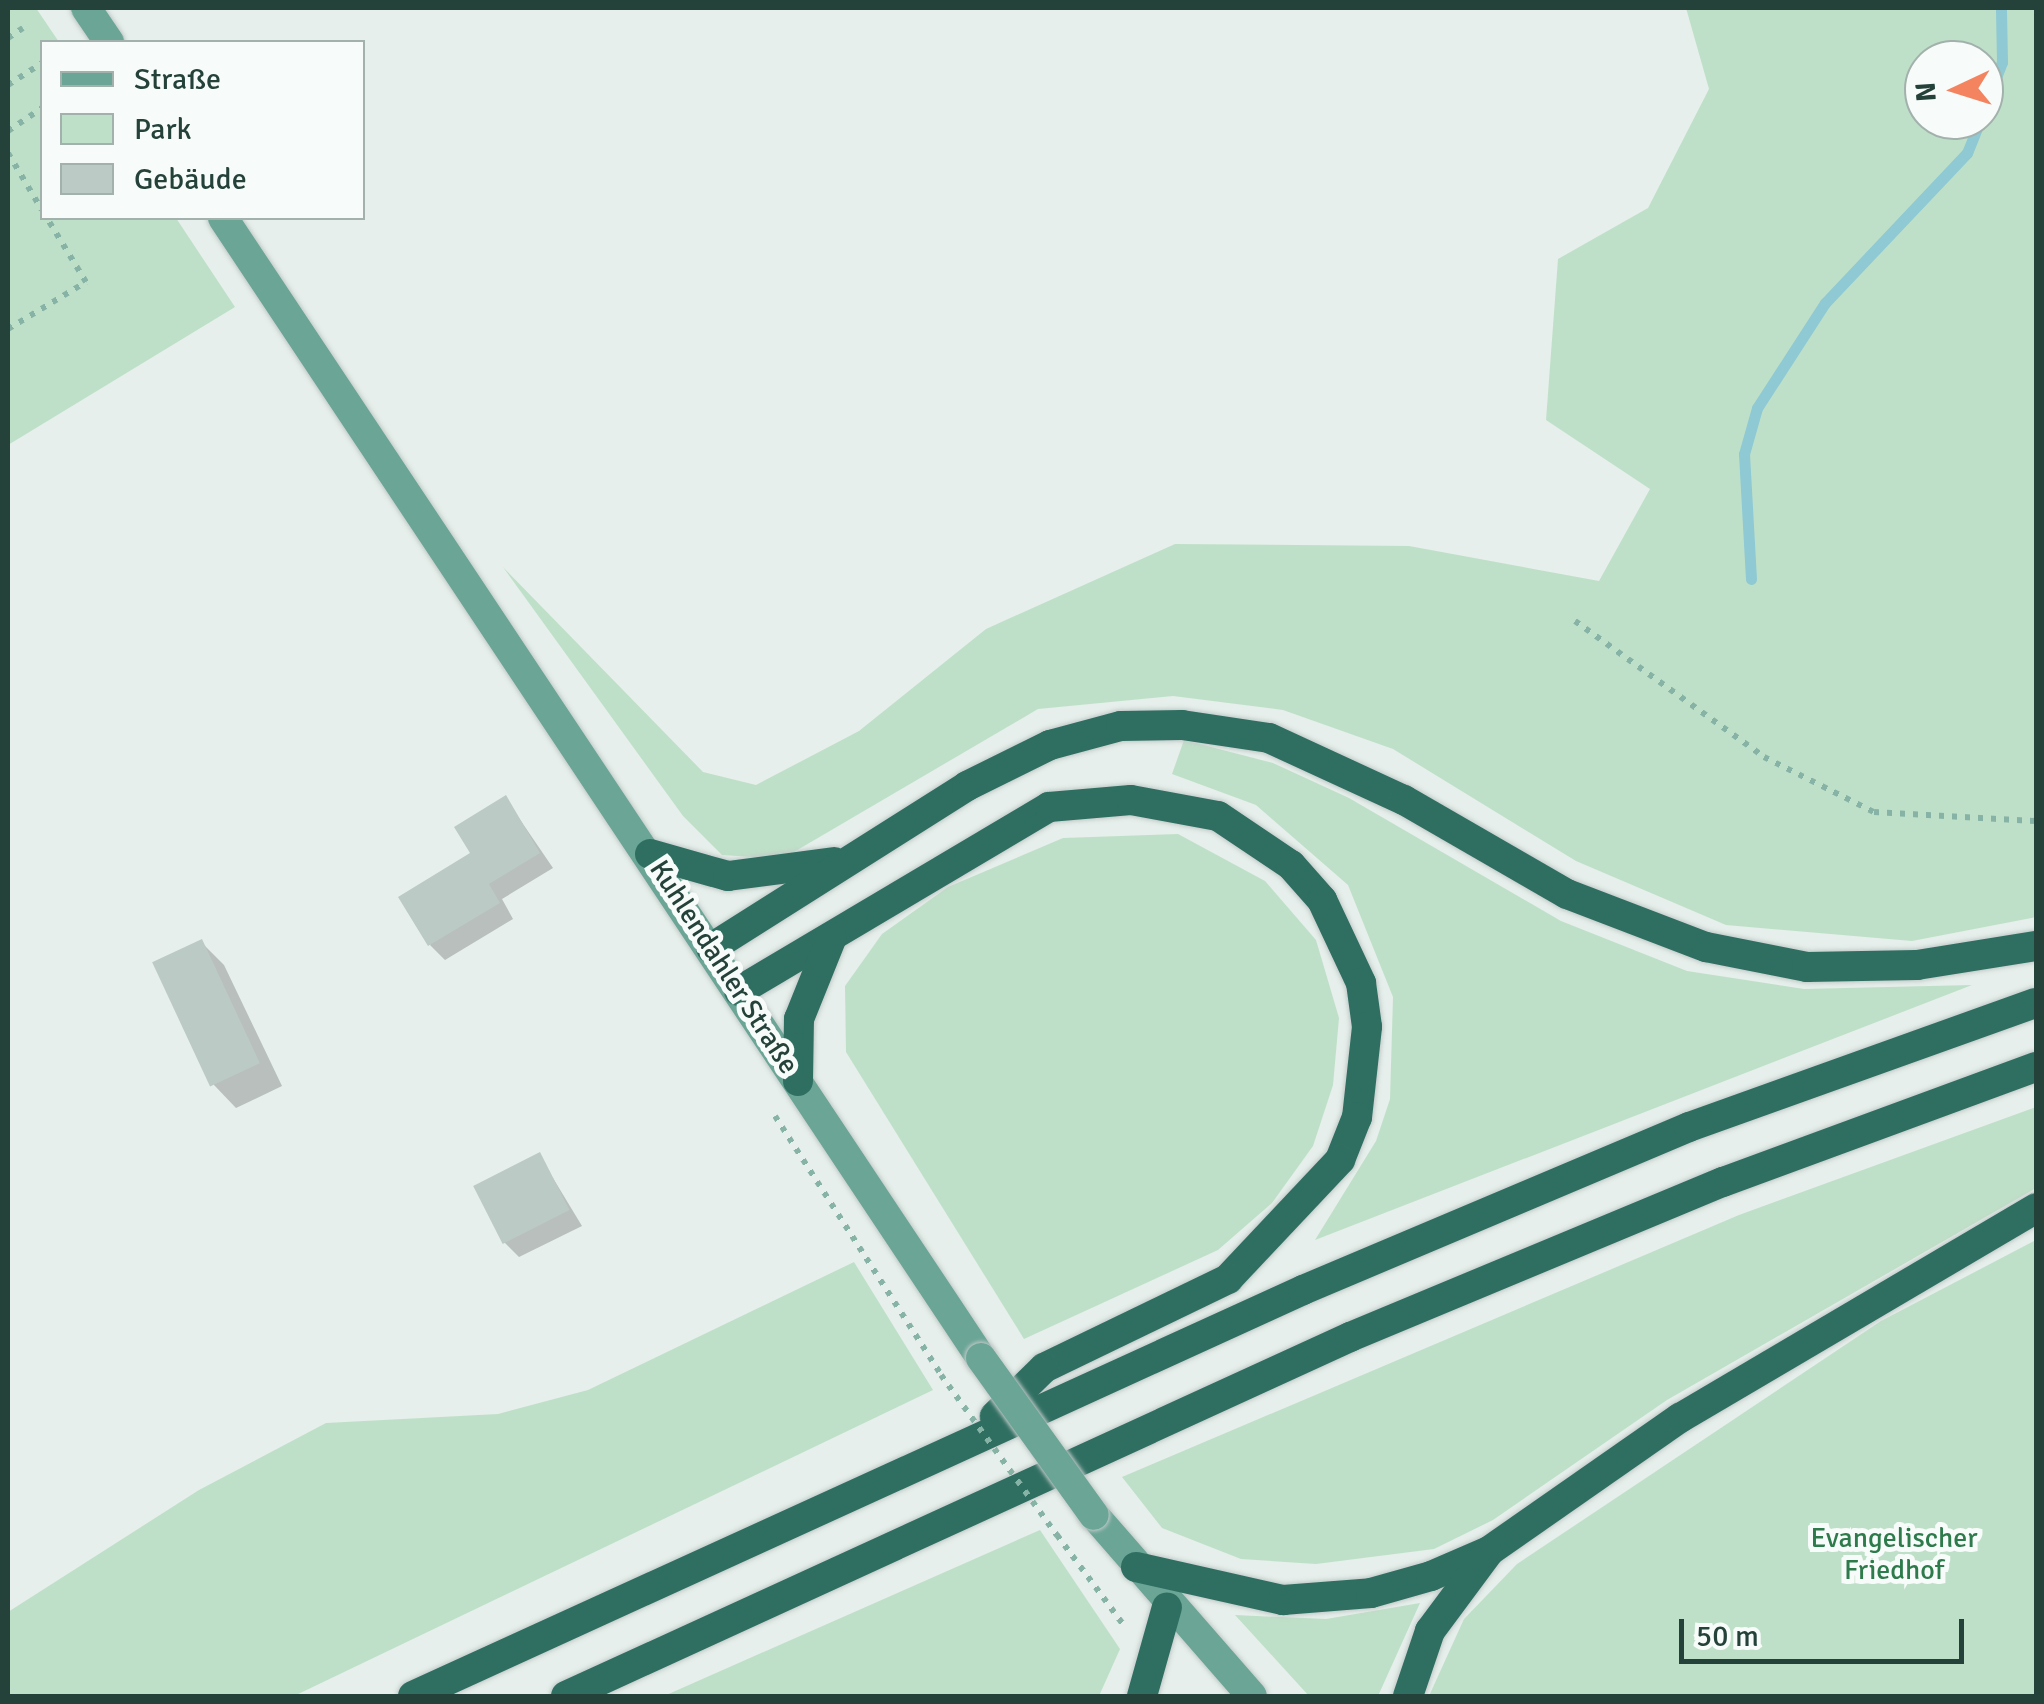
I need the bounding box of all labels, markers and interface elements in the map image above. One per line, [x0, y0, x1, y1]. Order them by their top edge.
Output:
legend [40, 40, 365, 220]
north arrow [1904, 40, 2004, 140]
text: Straße [134, 61, 221, 98]
text: N [1908, 81, 1944, 103]
text: Park [134, 111, 192, 148]
text: Gebäude [134, 161, 247, 198]
street label: Kuhlendahler Straße [642, 854, 806, 1080]
park label: Evangelischer Friedhof [1810, 1521, 1978, 1587]
scale bar [1684, 1599, 1969, 1661]
text: 50 m [1696, 1618, 1759, 1655]

